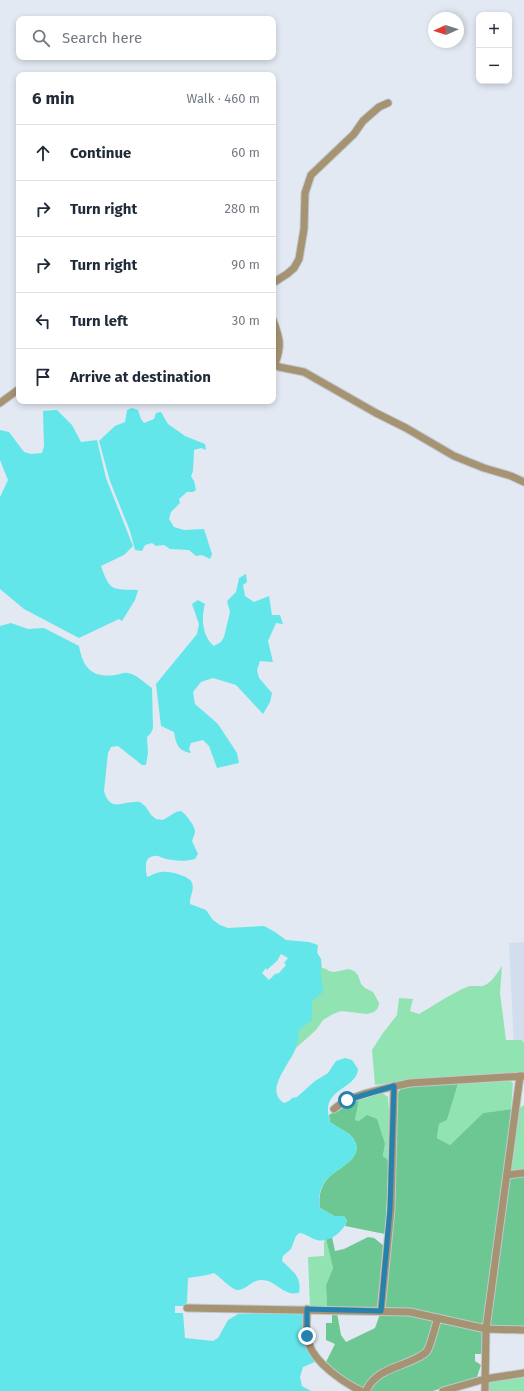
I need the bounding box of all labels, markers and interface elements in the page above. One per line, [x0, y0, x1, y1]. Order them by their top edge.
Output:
north arrow [428, 12, 464, 48]
map controls [476, 12, 512, 84]
button: + [476, 12, 512, 48]
search box [16, 16, 276, 60]
icon: search [30, 27, 52, 49]
text: Search here [62, 29, 142, 47]
button: − [476, 48, 512, 84]
text: 6 min [32, 88, 75, 109]
text: Walk · 460 m [187, 91, 260, 106]
icon: ahead [32, 142, 54, 164]
text: Continue [70, 144, 131, 162]
text: 60 m [231, 145, 260, 160]
icon: right [32, 198, 54, 220]
text: Turn right [70, 200, 137, 218]
text: 280 m [225, 201, 260, 216]
icon: right [32, 254, 54, 276]
text: Turn right [70, 256, 137, 274]
text: 90 m [231, 257, 260, 272]
icon: left [32, 310, 54, 332]
text: Turn left [70, 312, 128, 330]
text: 30 m [232, 313, 260, 328]
icon: arrive [32, 366, 54, 388]
text: Arrive at destination [70, 368, 211, 386]
route start [338, 1091, 356, 1109]
route end [298, 1327, 316, 1345]

